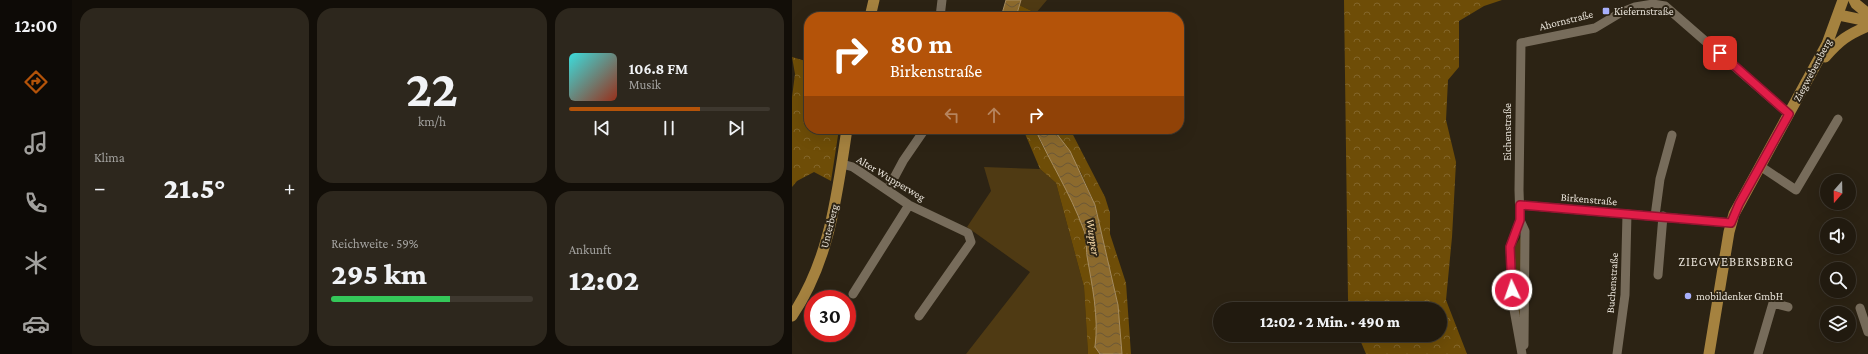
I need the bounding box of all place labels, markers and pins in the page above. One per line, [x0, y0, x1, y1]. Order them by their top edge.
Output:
place label: Kiefernstraße [1614, 5, 1674, 17]
marker: Kiefernstraße [1601, 6, 1611, 16]
pin [1703, 36, 1737, 70]
place label: mobildenker GmbH [1696, 290, 1783, 302]
marker: mobildenker GmbH [1683, 291, 1693, 301]

